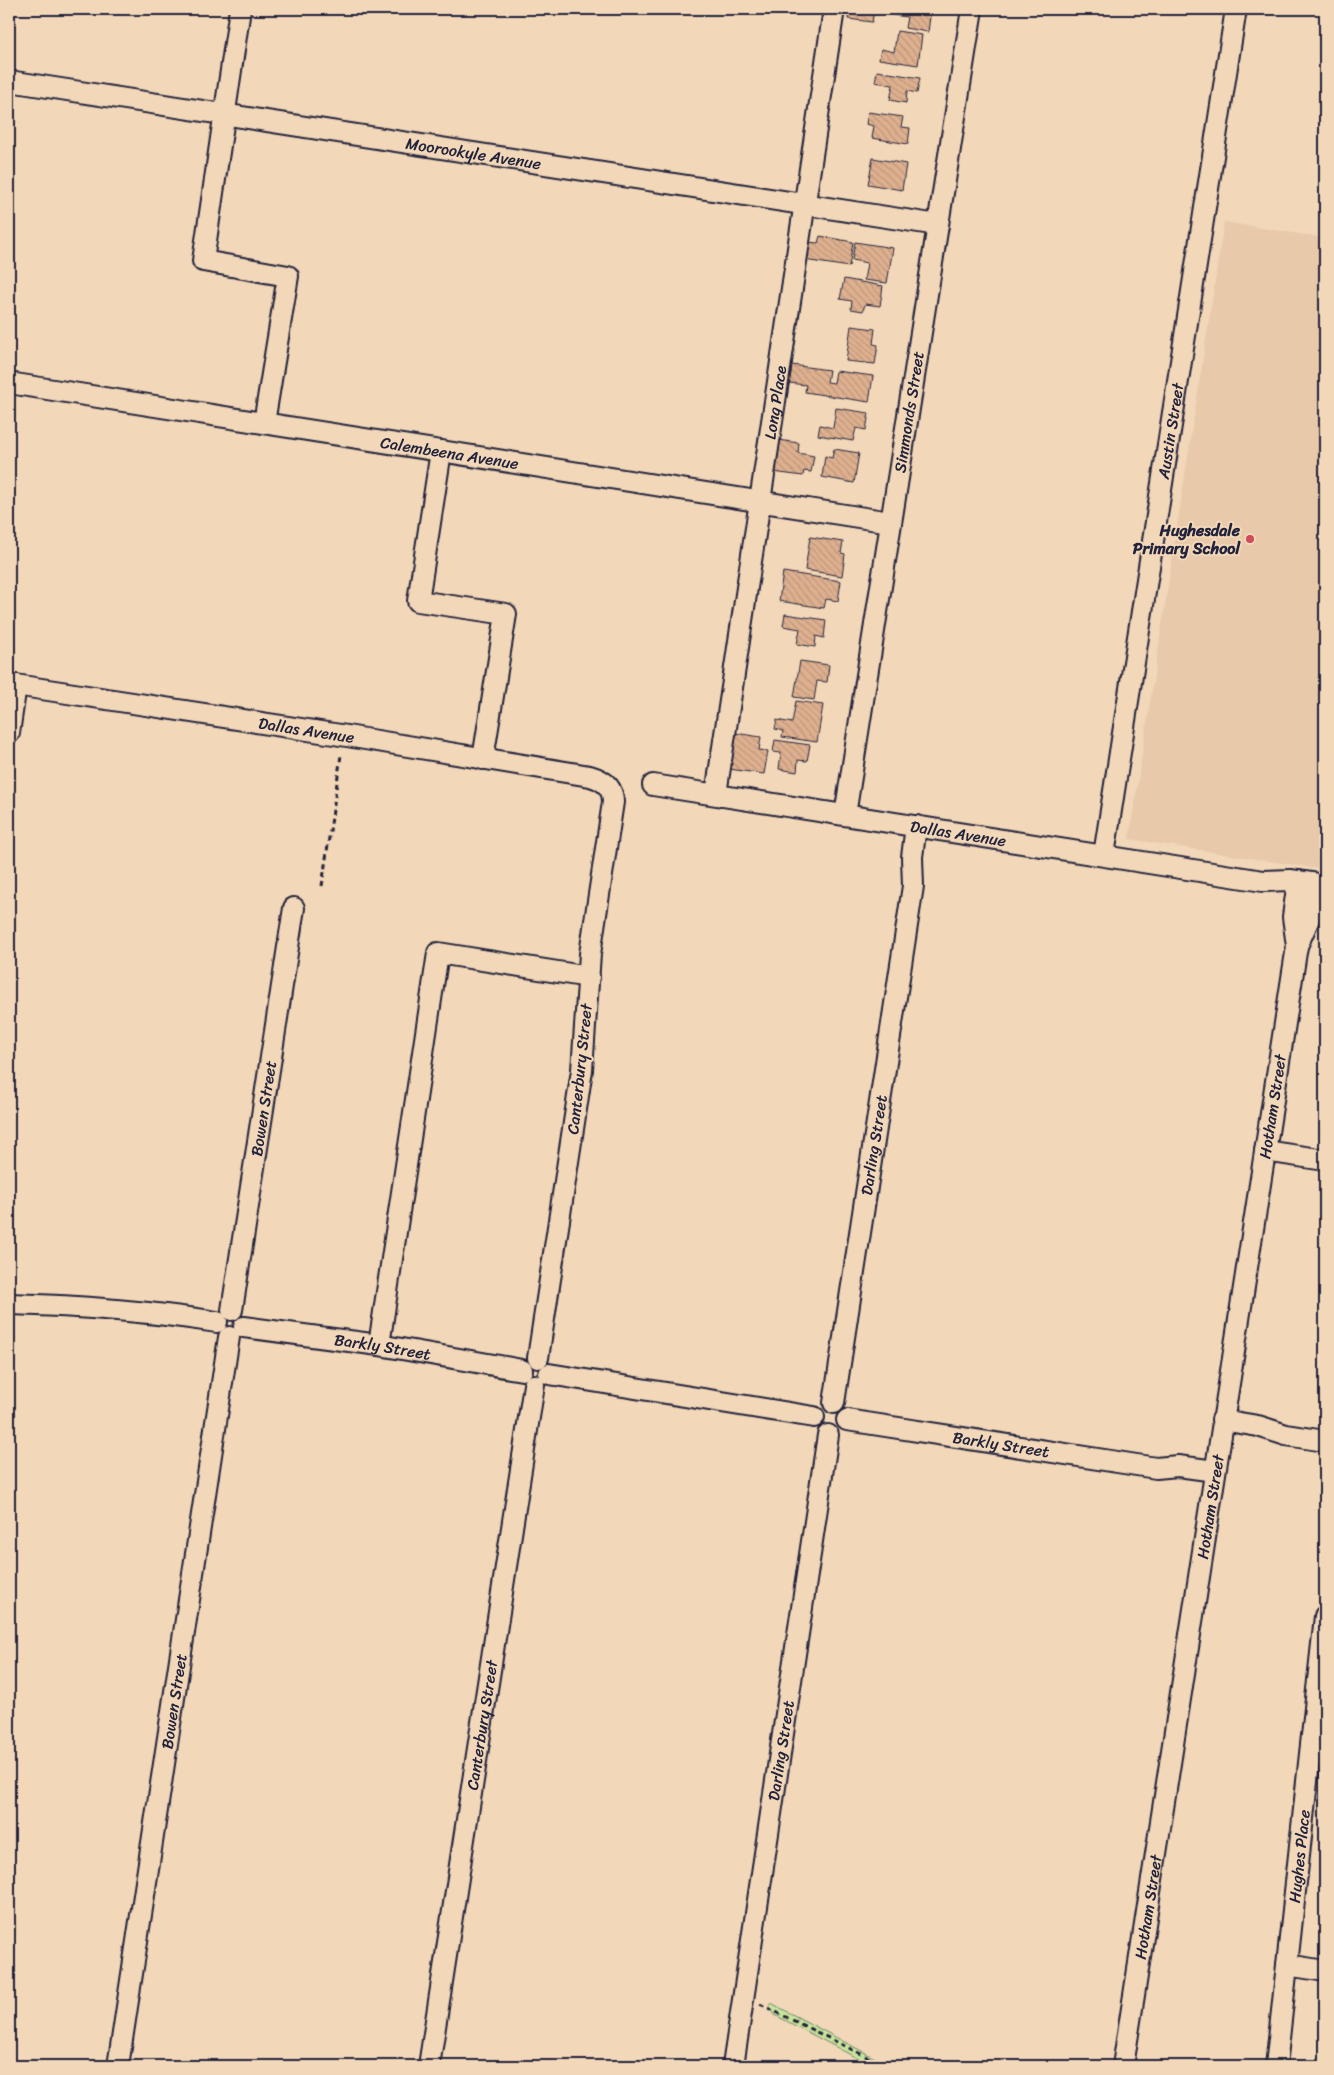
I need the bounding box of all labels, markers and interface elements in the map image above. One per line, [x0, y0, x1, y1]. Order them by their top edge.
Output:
street label: Moorookyle Avenue [404, 129, 543, 178]
street label: Simmonds Street [885, 349, 933, 475]
street label: Long Place [756, 363, 795, 441]
street label: Austin Street [1149, 381, 1193, 482]
street label: Calembeena Avenue [378, 428, 521, 478]
place label: Hughesdale Primary School [1133, 516, 1241, 563]
marker: Hughesdale Primary School [1244, 533, 1256, 545]
street label: Dallas Avenue [256, 709, 357, 752]
street label: Dallas Avenue [908, 812, 1008, 855]
street label: Canterbury Street [558, 1002, 601, 1136]
street label: Hotham Street [1250, 1052, 1295, 1161]
street label: Bowen Street [242, 1059, 285, 1158]
street label: Darling Street [852, 1093, 896, 1197]
street label: Barkly Street [333, 1325, 433, 1369]
street label: Barkly Street [951, 1423, 1051, 1466]
street label: Hotham Street [1188, 1452, 1233, 1561]
street label: Bowen Street [152, 1651, 196, 1751]
street label: Canterbury Street [458, 1657, 506, 1792]
street label: Darling Street [759, 1698, 803, 1803]
street label: Hughes Place [1280, 1808, 1319, 1905]
street label: Hotham Street [1126, 1852, 1171, 1961]

